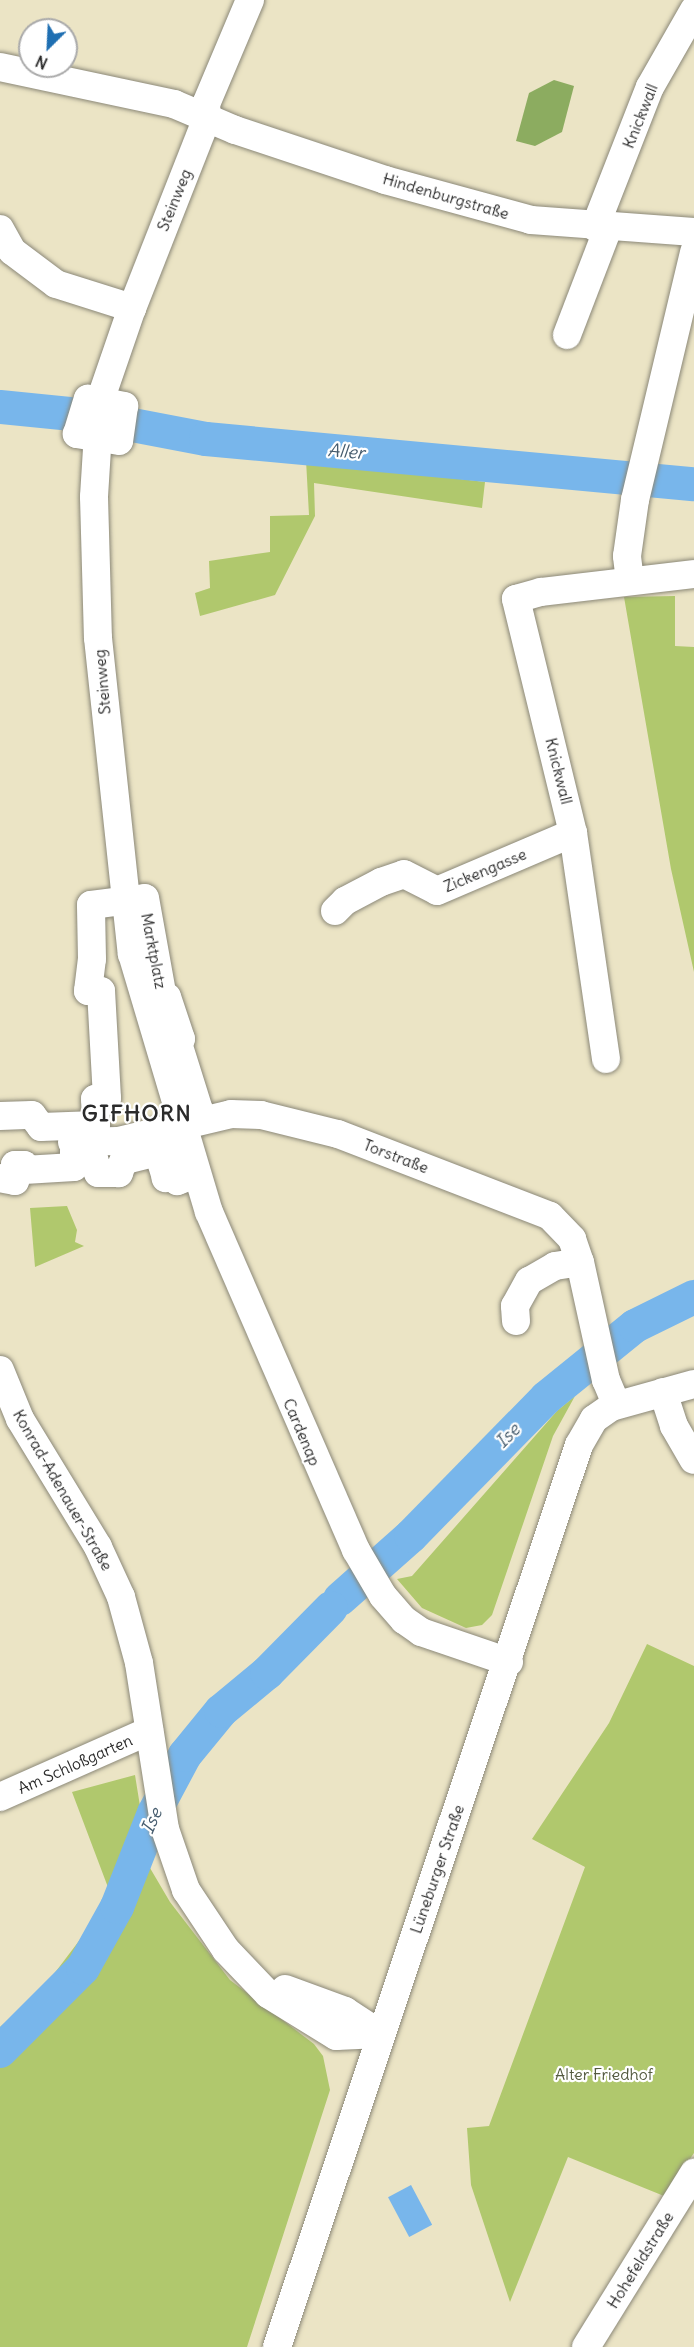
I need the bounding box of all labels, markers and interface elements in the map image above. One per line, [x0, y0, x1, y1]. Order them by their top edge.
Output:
north arrow [18, 18, 78, 78]
text: N [32, 51, 51, 74]
street label: Knickwall [618, 81, 662, 151]
street label: Steinweg [153, 166, 195, 234]
street label: Hindenburgstraße [381, 169, 511, 223]
water label: Aller [327, 440, 365, 464]
street label: Steinweg [90, 649, 114, 715]
street label: Knickwall [541, 736, 577, 806]
street label: Zickengasse [441, 844, 529, 896]
street label: Marktplatz [137, 911, 171, 991]
district label: GIFHORN [82, 1101, 192, 1127]
street label: Torstraße [361, 1135, 431, 1177]
street label: Cardenap [279, 1395, 325, 1469]
street label: Konrad-Adenauer-Straße [9, 1406, 117, 1574]
water label: Ise [491, 1419, 525, 1453]
street label: Am Schloßgarten [15, 1730, 135, 1798]
street label: Lüneburger Straße [406, 1802, 468, 1936]
water label: Ise [137, 1805, 167, 1837]
park label: Alter Friedhof [555, 2064, 653, 2084]
street label: Hohefeldstraße [603, 2208, 677, 2312]

